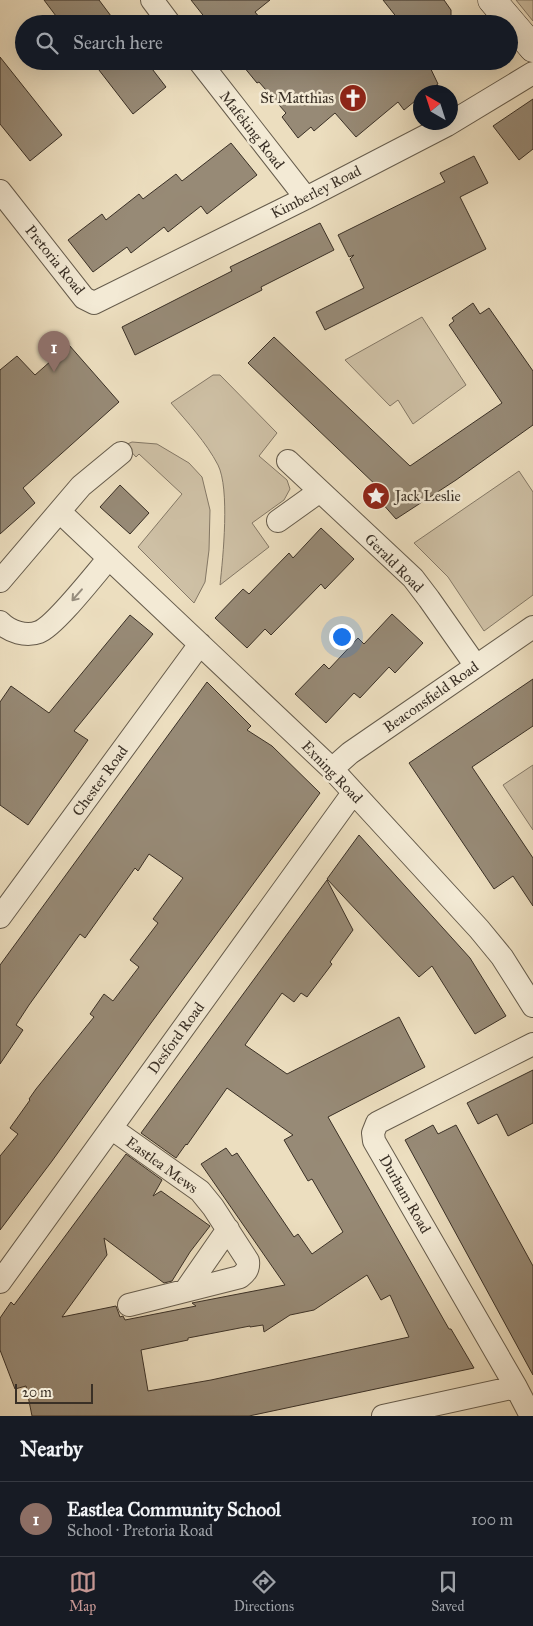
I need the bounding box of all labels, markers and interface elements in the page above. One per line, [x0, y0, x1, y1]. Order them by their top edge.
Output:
search box [15, 15, 518, 70]
icon: search [33, 29, 61, 57]
text: Search here [73, 31, 163, 54]
church icon: St Matthias [338, 83, 368, 113]
north arrow [413, 85, 458, 130]
street label: Mafeking Road [216, 87, 288, 173]
place label: St Matthias [260, 89, 334, 107]
street label: Kimberley Road [268, 161, 365, 222]
street label: Pretoria Road [21, 222, 89, 299]
pin: 1 [38, 331, 70, 372]
place icon: Jack Leslie [361, 481, 391, 511]
place label: Jack Leslie [393, 487, 461, 506]
street label: Gerald Road [361, 530, 428, 597]
one-way arrow [72, 588, 83, 601]
your location [329, 624, 355, 650]
street label: Beaconsfield Road [380, 657, 482, 736]
street label: Exning Road [298, 737, 367, 807]
street label: Chester Road [68, 742, 132, 820]
street label: Desford Road [144, 998, 208, 1077]
street label: Eastlea Mews [123, 1133, 201, 1197]
street label: Durham Road [375, 1151, 435, 1237]
scale bar [15, 1381, 92, 1404]
text: 20 m [22, 1384, 52, 1401]
text: Nearby [20, 1436, 83, 1462]
text: Eastlea Community School [67, 1498, 281, 1521]
text: 1 [33, 1510, 39, 1529]
text: 100 m [471, 1510, 513, 1529]
text: School · Pretoria Road [67, 1521, 213, 1540]
tab: Map [69, 1568, 97, 1615]
tab: Directions [234, 1568, 294, 1615]
tab: Saved [431, 1568, 464, 1615]

